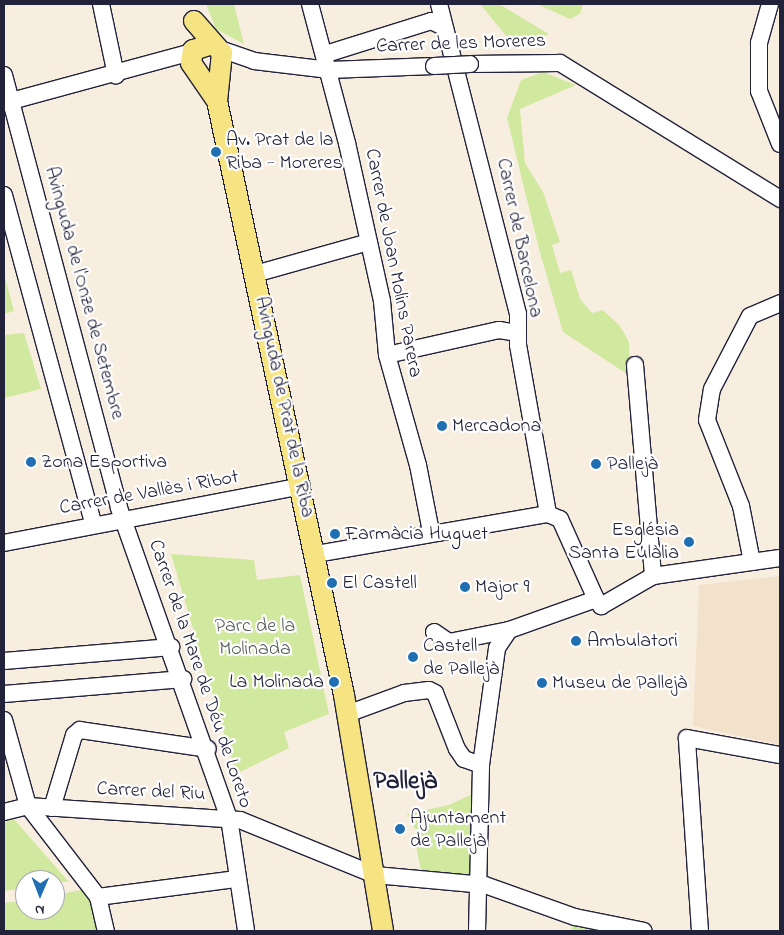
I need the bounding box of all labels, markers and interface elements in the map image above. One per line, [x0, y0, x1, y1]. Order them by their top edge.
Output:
street label: Carrer de les Moreres [376, 29, 546, 59]
place label: Av. Prat de la Riba - Moreres [226, 128, 343, 175]
marker: Av. Prat de la Riba - Moreres [210, 146, 222, 158]
street label: Carrer de Joan Molins Parera [359, 147, 427, 379]
street label: Carrer de Barcelona [490, 156, 548, 320]
street label: Avinguda de l'Onze de Setembre [39, 164, 129, 422]
street label: Avinguda de Prat de la Riba [249, 294, 319, 520]
place label: Mercadona [452, 414, 541, 438]
marker: Mercadona [436, 420, 448, 432]
place label: Zona Esportiva [41, 450, 167, 474]
place label: Pallejà [607, 452, 658, 476]
marker: Zona Esportiva [25, 456, 37, 468]
marker: Pallejà [589, 457, 603, 471]
street label: Carrer de Vallès i Ribot [58, 465, 240, 521]
place label: Església Santa Eulàlia [568, 518, 679, 565]
place label: Farmàcia Huguet [345, 522, 488, 546]
marker: Farmàcia Huguet [329, 528, 341, 540]
marker: Església Santa Eulàlia [683, 536, 695, 548]
street label: Carrer de la Mare de Déu de Loreto [143, 537, 257, 811]
place label: El Castell [342, 571, 417, 595]
place label: Major 9 [475, 575, 530, 599]
marker: El Castell [326, 577, 338, 589]
marker: Major 9 [459, 581, 471, 593]
park label: Parc de la Molinada [215, 614, 295, 661]
place label: Ambulatori [587, 629, 678, 653]
place label: Castell de Pallejà [423, 634, 499, 681]
marker: Ambulatori [569, 634, 583, 648]
marker: Castell de Pallejà [407, 651, 419, 663]
place label: La Molinada [229, 670, 324, 694]
place label: Museu de Pallejà [552, 671, 687, 695]
marker: La Molinada [328, 676, 340, 688]
marker: Museu de Pallejà [536, 677, 548, 689]
district label: Pallejà [373, 767, 437, 797]
street label: Carrer del Riu [96, 777, 206, 807]
place label: Ajuntament de Pallejà [410, 806, 506, 853]
marker: Ajuntament de Pallejà [394, 823, 406, 835]
north arrow [15, 870, 65, 920]
text: N [35, 899, 45, 920]

